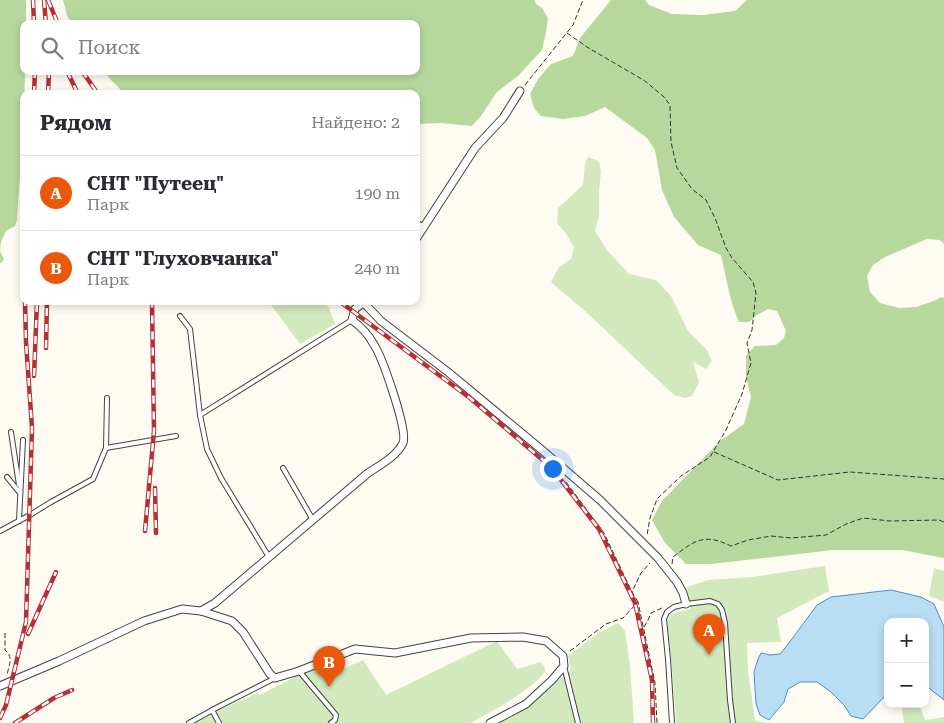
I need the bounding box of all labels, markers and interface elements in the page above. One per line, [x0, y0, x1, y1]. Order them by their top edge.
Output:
search box [20, 20, 420, 75]
icon: search [38, 34, 66, 62]
text: Поиск [78, 36, 141, 59]
text: Рядом [40, 111, 112, 135]
text: Найдено: 2 [311, 113, 400, 132]
text: СНТ "Путеец" [87, 172, 224, 195]
text: A [50, 184, 62, 203]
text: 190 m [354, 184, 400, 203]
text: Парк [87, 195, 129, 214]
text: СНТ "Глуховчанка" [87, 247, 279, 270]
text: B [50, 259, 62, 278]
text: 240 m [354, 259, 400, 278]
text: Парк [87, 270, 129, 289]
your location [540, 456, 566, 482]
pin: A [693, 614, 725, 655]
map controls [884, 618, 929, 708]
button: + [884, 618, 929, 663]
pin: B [313, 646, 345, 687]
button: − [884, 663, 929, 708]

